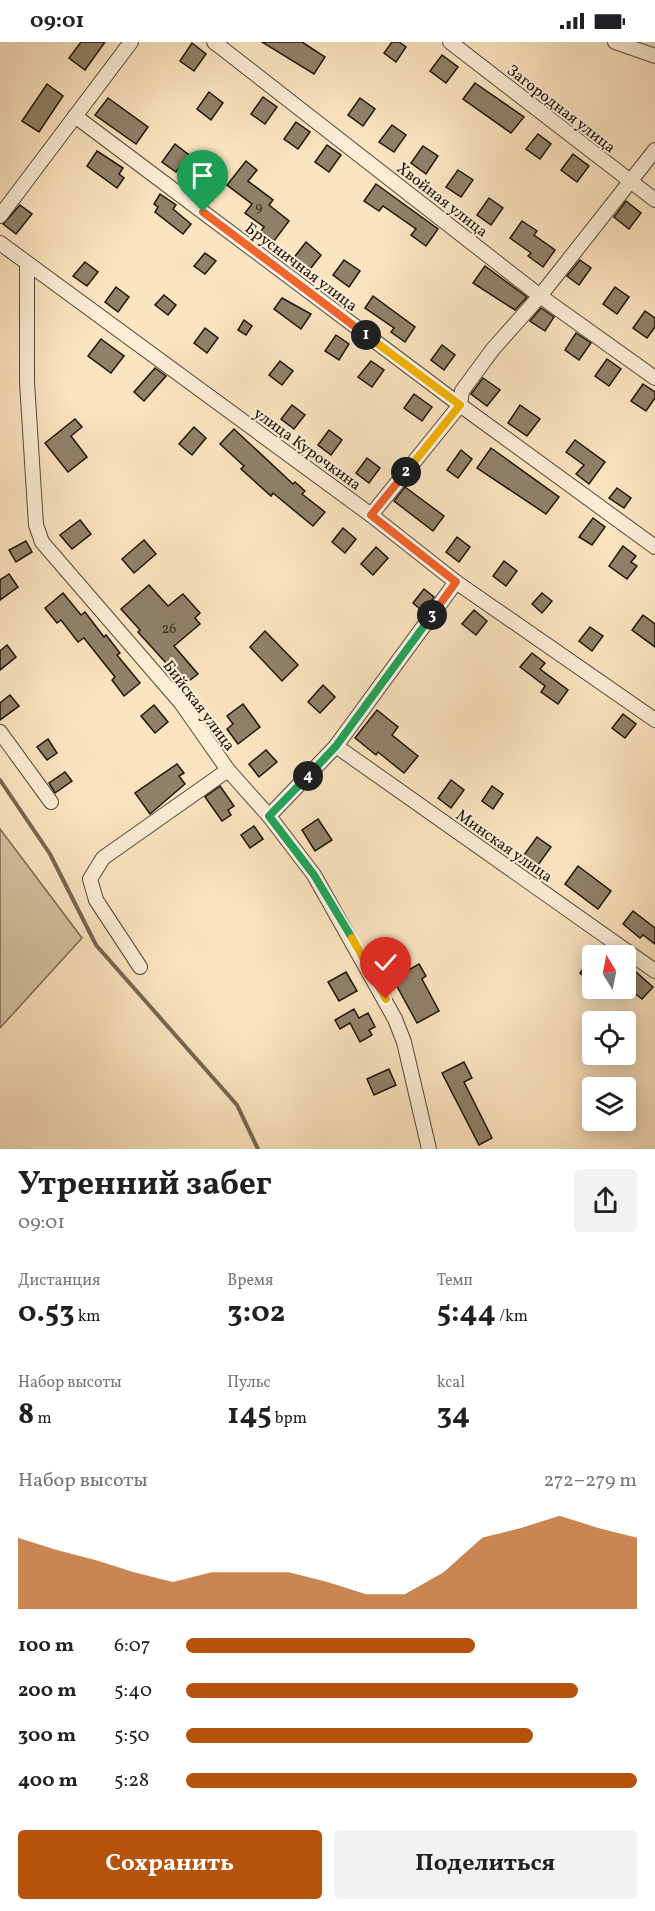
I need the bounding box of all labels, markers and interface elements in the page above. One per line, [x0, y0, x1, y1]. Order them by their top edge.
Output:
text: 09:01 [30, 6, 84, 37]
street label: Загородная улица [502, 60, 620, 159]
pin [177, 150, 228, 212]
street label: Хвойная улица [392, 158, 492, 243]
icon: arrive [186, 159, 219, 192]
house number: 9 [255, 198, 263, 217]
street label: Брусничная улица [240, 218, 362, 317]
pin: 1 [351, 320, 381, 350]
text: 1 [363, 324, 369, 346]
street label: улица Курочкина [248, 403, 365, 496]
pin: 2 [391, 457, 421, 487]
text: 2 [402, 461, 410, 483]
pin: 3 [417, 600, 447, 630]
text: 3 [428, 604, 436, 626]
house number: 26 [162, 620, 176, 639]
street label: Бийская улица [157, 656, 240, 756]
pin: 4 [293, 761, 323, 791]
text: 4 [303, 765, 313, 787]
street label: Минская улица [451, 805, 557, 888]
pin [360, 937, 411, 999]
north arrow [582, 945, 636, 999]
map controls [582, 945, 636, 1131]
icon: check [369, 946, 402, 979]
button: locate [582, 1011, 636, 1065]
button: layers [582, 1077, 636, 1131]
text: Утренний забег [18, 1163, 272, 1209]
button: share [574, 1169, 637, 1232]
text: 09:01 [18, 1209, 65, 1237]
text: Дистанция [18, 1270, 100, 1292]
text: Время [227, 1270, 273, 1292]
text: Темп [437, 1270, 473, 1292]
text: 0.53 [18, 1292, 74, 1334]
text: 3:02 [227, 1292, 285, 1334]
text: 5:44 [437, 1292, 496, 1334]
text: km [74, 1306, 101, 1328]
text: /km [496, 1306, 528, 1328]
text: Набор высоты [18, 1372, 122, 1394]
text: Пульс [227, 1372, 271, 1394]
text: kcal [437, 1372, 465, 1394]
text: 8 [18, 1394, 34, 1436]
text: 145 [227, 1394, 272, 1436]
text: 34 [437, 1394, 470, 1436]
text: m [34, 1408, 52, 1430]
text: bpm [272, 1408, 307, 1430]
text: Набор высоты [18, 1467, 148, 1495]
text: 272–279 m [544, 1467, 637, 1495]
text: 100 m [18, 1632, 74, 1660]
text: 6:07 [114, 1632, 151, 1660]
text: 200 m [18, 1677, 76, 1705]
text: 5:40 [114, 1677, 152, 1705]
text: 300 m [18, 1722, 76, 1750]
text: 5:50 [114, 1722, 150, 1750]
text: 400 m [18, 1767, 78, 1795]
text: 5:28 [114, 1767, 149, 1795]
button: Сохранить [18, 1830, 322, 1899]
button: Поделиться [334, 1830, 637, 1899]

